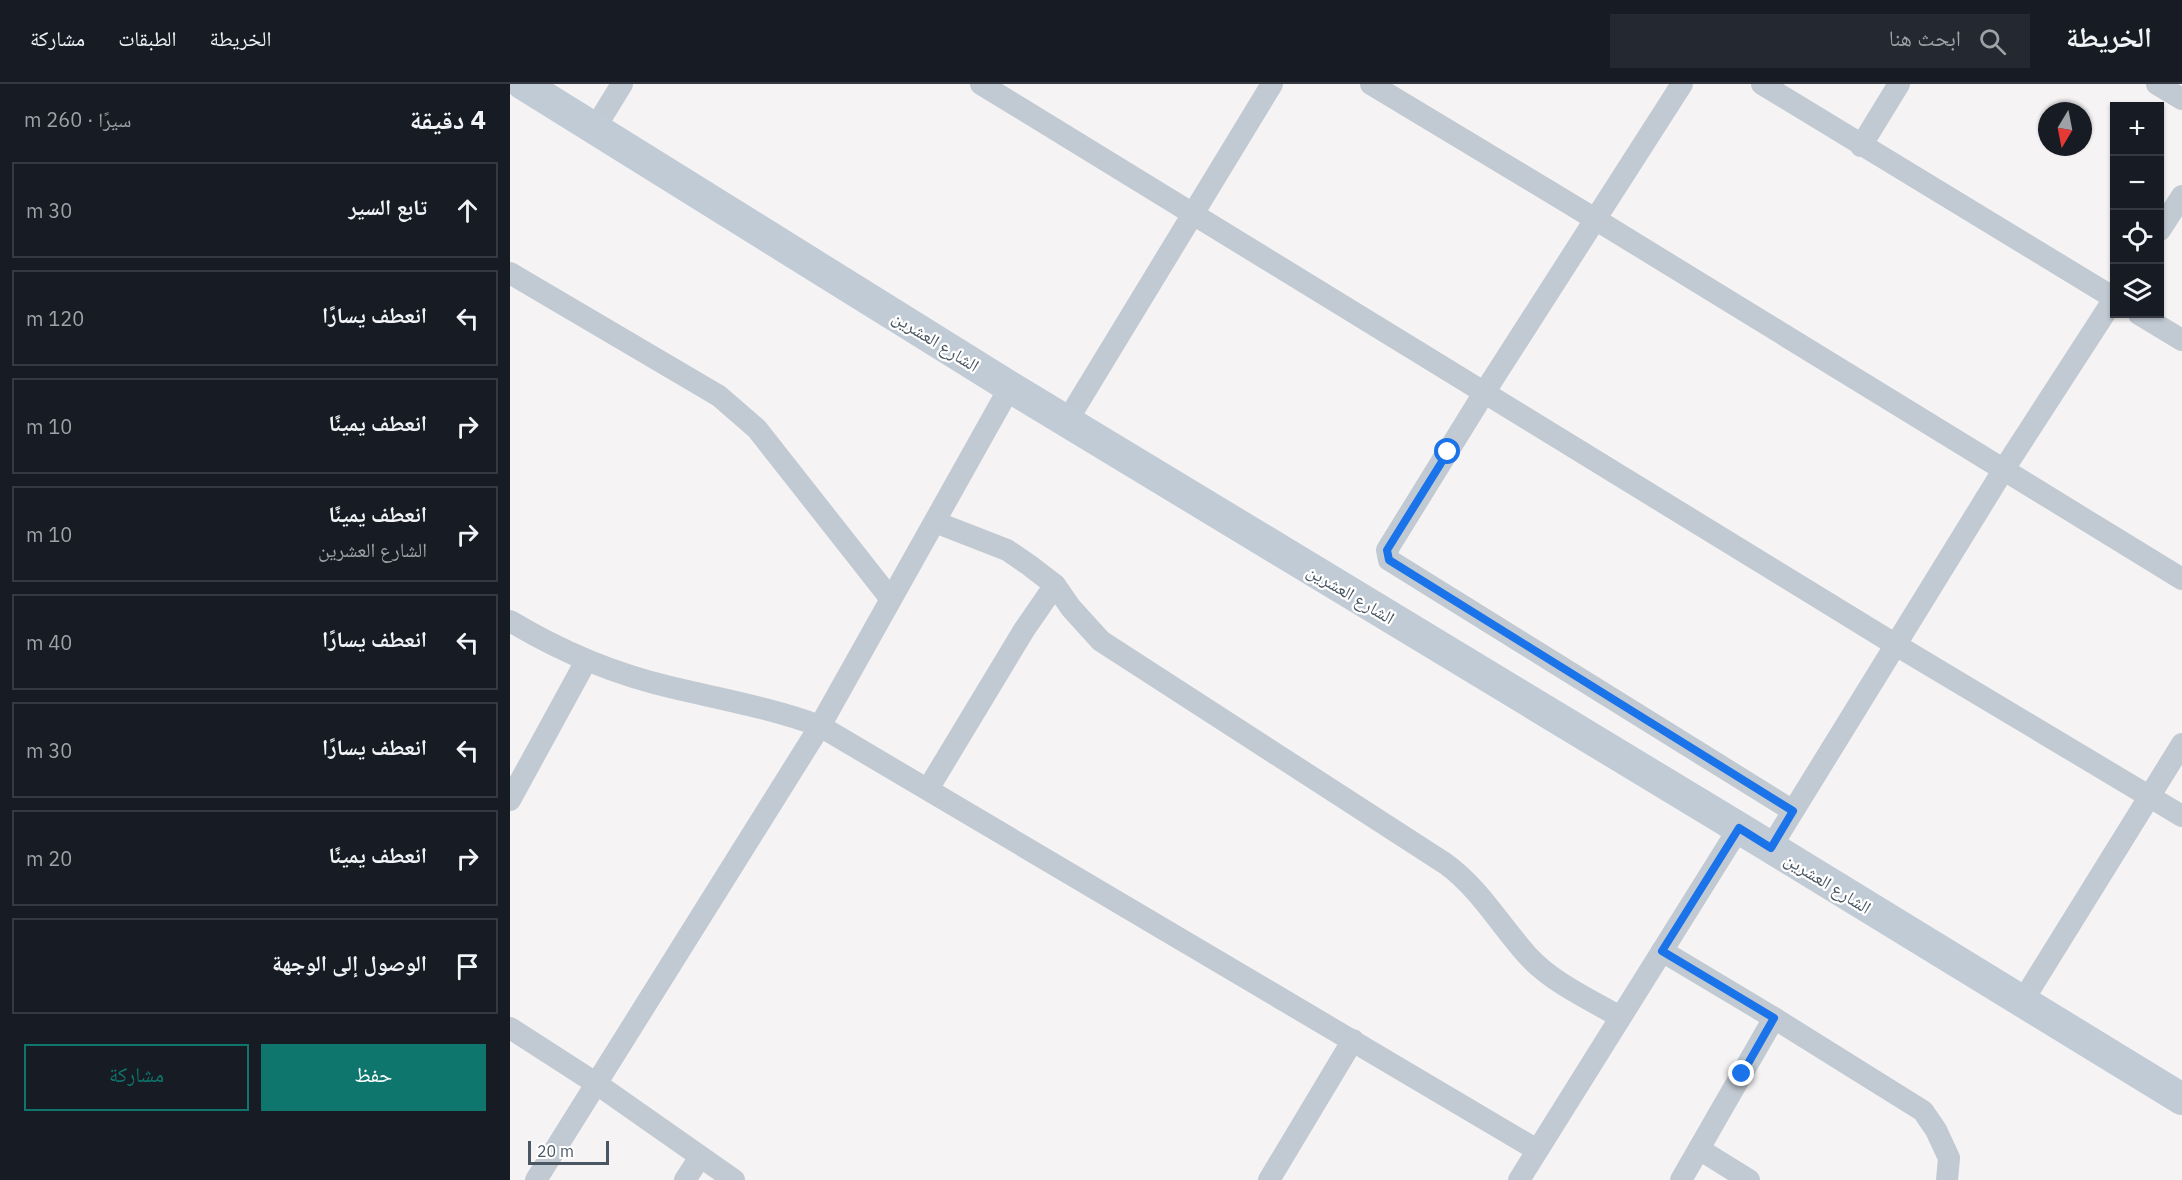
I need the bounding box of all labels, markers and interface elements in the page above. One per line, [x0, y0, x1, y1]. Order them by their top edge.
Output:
search box [1610, 14, 2030, 68]
text: الخريطة [2066, 18, 2152, 55]
text: ابحث هنا [1889, 23, 1961, 52]
text: مشاركة [30, 24, 85, 52]
text: الطبقات [118, 24, 177, 52]
text: الخريطة [210, 24, 271, 52]
icon: search [1976, 25, 2009, 58]
text: 4 دقيقة [410, 102, 486, 136]
north arrow [2038, 102, 2092, 156]
map controls [2110, 102, 2164, 318]
button: + [2110, 102, 2164, 156]
text: سيرًا · 260 m [24, 106, 131, 133]
button: − [2110, 156, 2164, 210]
text: تابع السير [348, 192, 427, 221]
icon: ahead [451, 194, 484, 227]
text: 30 m [26, 197, 72, 224]
button: locate [2110, 210, 2164, 264]
button: layers [2110, 264, 2164, 318]
text: انعطف يسارًا [322, 300, 427, 329]
icon: left [451, 302, 484, 335]
text: 120 m [26, 305, 84, 332]
street label: الشارع العشرين [888, 305, 984, 377]
text: انعطف يمينًا [329, 408, 427, 437]
icon: right [451, 410, 484, 443]
text: 10 m [26, 413, 72, 440]
route start [1434, 438, 1460, 464]
text: انعطف يمينًا [329, 499, 427, 528]
icon: right [451, 518, 484, 551]
text: 10 m [26, 521, 72, 548]
text: الشارع العشرين [318, 536, 427, 563]
street label: الشارع العشرين [1303, 559, 1399, 629]
text: انعطف يسارًا [322, 624, 427, 653]
icon: left [451, 626, 484, 659]
text: 40 m [26, 629, 72, 656]
text: انعطف يسارًا [322, 732, 427, 761]
icon: left [451, 734, 484, 767]
text: 30 m [26, 737, 72, 764]
text: انعطف يمينًا [329, 840, 427, 869]
icon: right [451, 842, 484, 875]
text: 20 m [26, 845, 72, 872]
street label: الشارع العشرين [1780, 847, 1876, 919]
text: الوصول إلى الوجهة [272, 948, 427, 977]
icon: arrive [451, 950, 484, 983]
button: مشاركة [24, 1044, 249, 1111]
button: حفظ [261, 1044, 486, 1111]
route end [1728, 1060, 1754, 1086]
scale bar [528, 1138, 609, 1166]
text: 20 m [537, 1141, 574, 1161]

